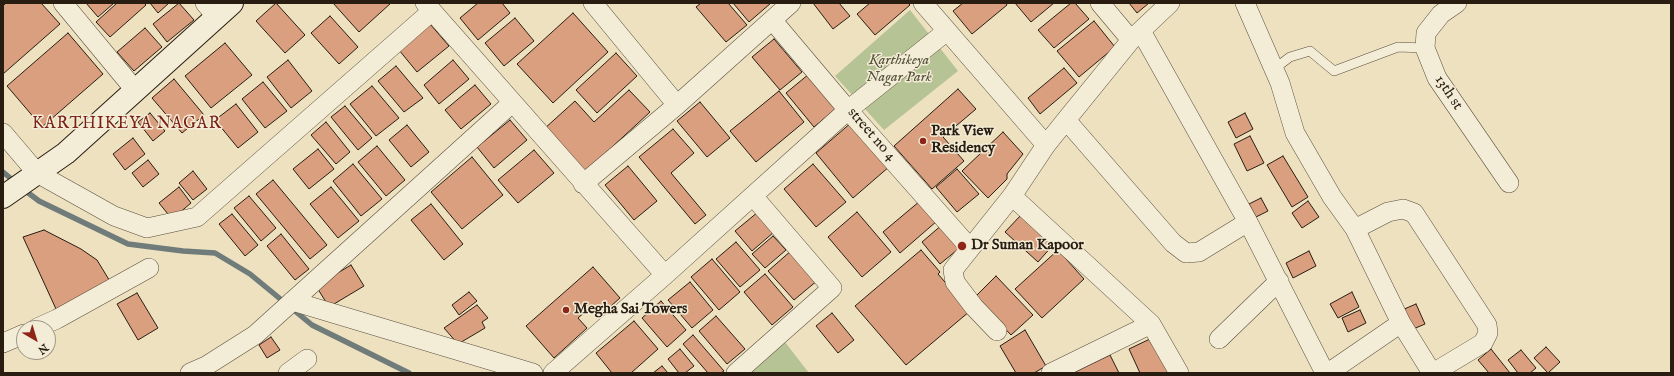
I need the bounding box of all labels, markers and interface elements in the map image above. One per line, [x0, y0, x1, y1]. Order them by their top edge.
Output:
park label: Karthikeya Nagar Park [866, 52, 932, 87]
street label: 13th st [1430, 72, 1466, 114]
street label: street no 4 [843, 105, 899, 165]
district label: KARTHIKEYA NAGAR [32, 115, 222, 135]
place label: Park View Residency [931, 123, 995, 158]
marker: Park View Residency [918, 136, 928, 146]
place label: Dr Suman Kapoor [971, 237, 1084, 255]
marker: Dr Suman Kapoor [956, 240, 968, 252]
place label: Megha Sai Towers [574, 301, 687, 319]
marker: Megha Sai Towers [561, 305, 571, 315]
north arrow [16, 320, 56, 360]
text: N [35, 340, 51, 357]

